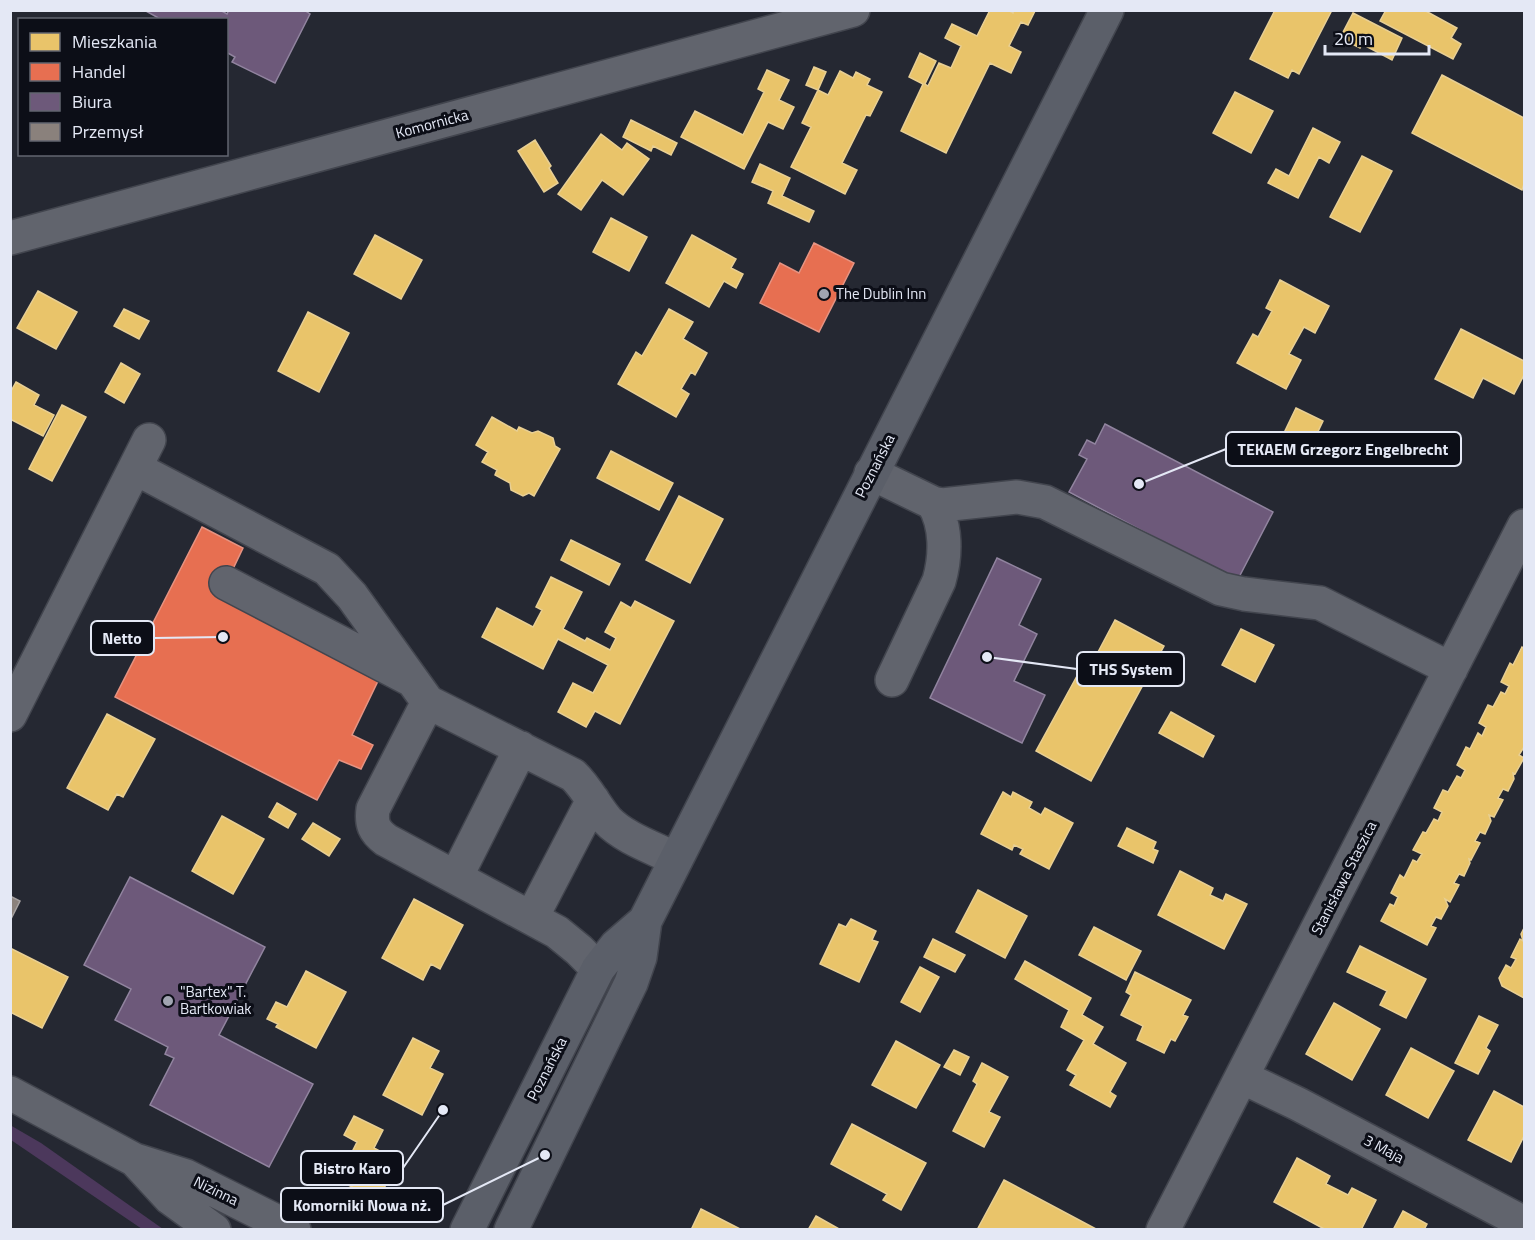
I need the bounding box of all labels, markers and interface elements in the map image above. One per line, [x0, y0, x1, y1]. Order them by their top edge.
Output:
legend [18, 18, 228, 156]
scale bar [1325, 18, 1428, 56]
text: 20 m [1334, 25, 1373, 52]
text: Mieszkania [72, 28, 157, 55]
text: Handel [72, 58, 126, 85]
text: Biura [72, 88, 112, 115]
street label: Komornicka [393, 103, 471, 144]
text: Przemysł [72, 118, 144, 145]
place label: The Dublin Inn [836, 282, 926, 305]
marker: The Dublin Inn [817, 287, 831, 301]
street label: Poznańska [849, 429, 901, 502]
callout: TEKAEM Grzegorz Engelbrecht [1226, 432, 1461, 466]
text: TEKAEM Grzegorz Engelbrecht [1238, 437, 1449, 461]
callout: Netto [91, 621, 154, 655]
text: Netto [102, 626, 142, 650]
callout: THS System [1077, 652, 1184, 686]
text: THS System [1090, 657, 1172, 681]
street label: Stanisława Staszica [1305, 816, 1382, 939]
place label: "Bartex" T. Bartkowiak [180, 980, 251, 1020]
marker: "Bartex" T. Bartkowiak [161, 994, 175, 1008]
street label: Poznańska [521, 1032, 573, 1105]
street label: 3 Maja [1360, 1128, 1409, 1169]
callout: Bistro Karo [301, 1151, 403, 1185]
text: Bistro Karo [313, 1156, 391, 1180]
street label: Nizinna [190, 1170, 243, 1211]
callout: Komorniki Nowa nż. [281, 1188, 443, 1222]
text: Komorniki Nowa nż. [293, 1193, 431, 1217]

